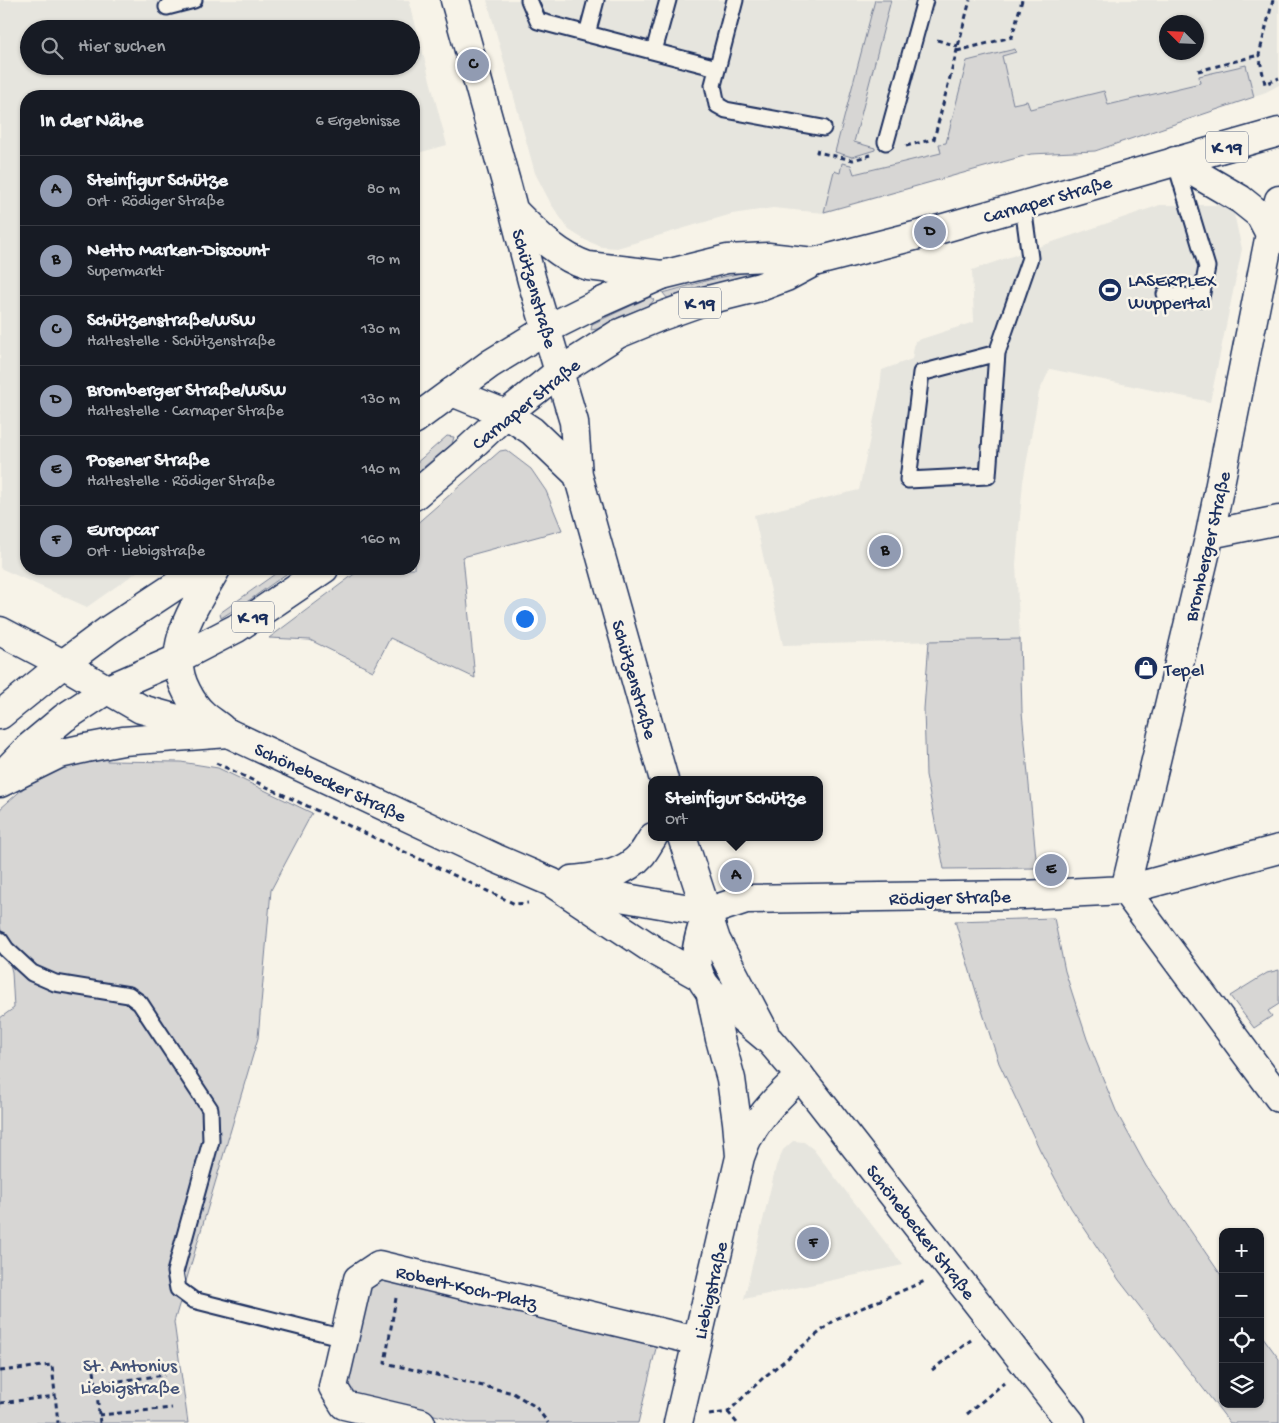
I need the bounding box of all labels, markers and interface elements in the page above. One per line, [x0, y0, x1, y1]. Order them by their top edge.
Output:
north arrow [1159, 15, 1204, 60]
search box [20, 20, 420, 75]
icon: search [38, 34, 66, 62]
text: Hier suchen [78, 36, 165, 59]
pin: C [457, 46, 489, 84]
text: In der Nähe [40, 110, 143, 135]
text: 6 Ergebnisse [316, 113, 400, 132]
road number: K 19 [1206, 132, 1248, 162]
text: Steinfigur Schütze [87, 170, 228, 193]
street label: Carnaper Straße [981, 172, 1115, 231]
text: A [51, 181, 61, 200]
text: 80 m [367, 181, 400, 200]
text: Ort · Rödiger Straße [87, 193, 224, 212]
pin: D [914, 213, 946, 251]
street label: Schützenstraße [505, 227, 561, 351]
text: Netto Marken-Discount [87, 240, 268, 263]
text: B [52, 251, 60, 270]
text: 90 m [368, 251, 400, 270]
text: Supermarkt [87, 263, 163, 282]
place label: LASERPLEX Wuppertal [1128, 271, 1217, 316]
sports icon: LASERPLEX Wuppertal [1097, 277, 1123, 303]
road number: K 19 [679, 288, 721, 318]
text: Schützenstraße/WSW [87, 310, 255, 333]
text: C [52, 321, 60, 340]
text: 130 m [361, 321, 400, 340]
text: Haltestelle · Schützenstraße [87, 333, 275, 352]
street label: Carnaper Straße [468, 355, 586, 456]
text: Bromberger Straße/WSW [87, 380, 286, 403]
text: D [51, 391, 61, 410]
text: 130 m [361, 391, 400, 410]
text: Haltestelle · Carnaper Straße [87, 403, 284, 422]
text: Posener Straße [87, 450, 209, 473]
text: E [51, 461, 61, 480]
text: 140 m [362, 461, 400, 480]
street label: Bromberger Straße [1181, 469, 1238, 625]
text: Haltestelle · Rödiger Straße [87, 473, 275, 492]
text: Europcar [87, 520, 157, 543]
text: F [52, 531, 60, 550]
text: 160 m [361, 531, 400, 550]
pin: B [869, 532, 901, 570]
text: Ort · Liebigstraße [87, 543, 205, 562]
road number: K 19 [232, 602, 274, 632]
your location [512, 606, 538, 632]
street label: Schützenstraße [605, 618, 661, 742]
shop icon: Tepel [1133, 655, 1159, 681]
place label: Tepel [1163, 660, 1204, 683]
street label: Schönebecker Straße [250, 739, 409, 830]
popup [648, 776, 823, 841]
text: Steinfigur Schütze [665, 788, 806, 811]
text: Ort [665, 811, 687, 830]
pin: E [1035, 851, 1067, 889]
pin: A [720, 857, 752, 895]
street label: Rödiger Straße [889, 887, 1012, 912]
street label: Schönebecker Straße [859, 1161, 979, 1305]
pin: F [797, 1224, 829, 1262]
map controls [1219, 1228, 1264, 1408]
button: + [1219, 1228, 1264, 1273]
street label: Liebigstraße [690, 1240, 735, 1342]
street label: Robert-Koch-Platz [393, 1262, 540, 1317]
button: − [1219, 1273, 1264, 1318]
button: locate [1219, 1318, 1264, 1363]
park label: St. Antonius Liebigstraße [80, 1356, 180, 1401]
button: layers [1219, 1363, 1264, 1408]

